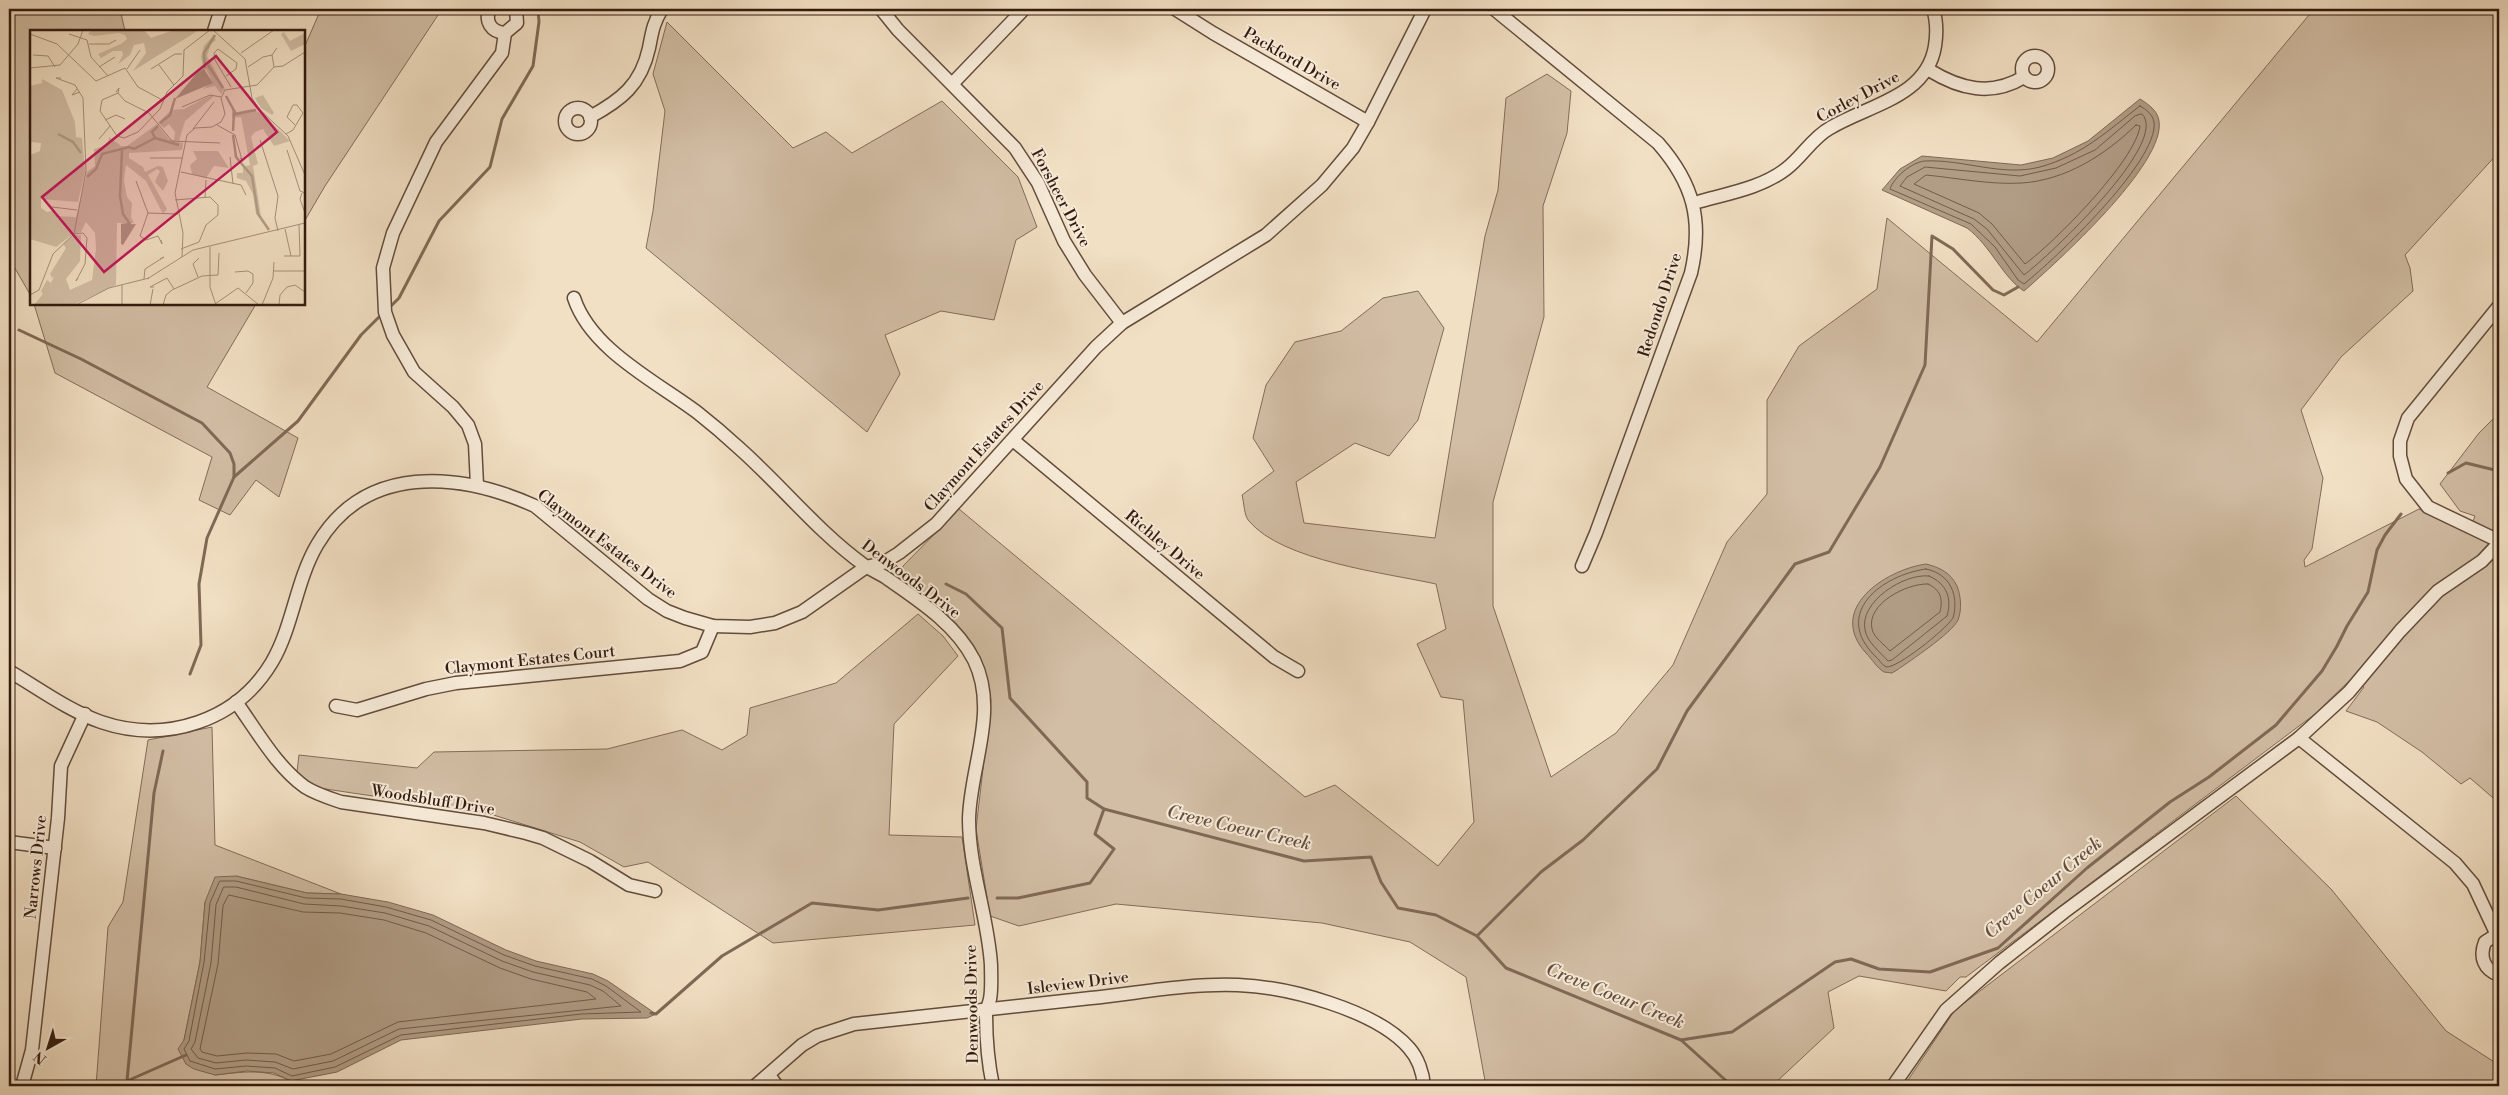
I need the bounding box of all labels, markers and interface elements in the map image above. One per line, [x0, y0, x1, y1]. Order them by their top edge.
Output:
street label: Packford Drive [1240, 23, 1344, 95]
inset map [30, 30, 305, 305]
street label: Corley Drive [1813, 67, 1903, 127]
street label: Forsheer Drive [1027, 145, 1095, 251]
street label: Redondo Drive [1634, 250, 1686, 360]
street label: Claymont Estates Drive [920, 376, 1048, 516]
street label: Claymont Estates Drive [533, 485, 681, 603]
street label: Richley Drive [1121, 506, 1209, 584]
street label: Denwoods Drive [857, 535, 965, 623]
street label: Claymont Estates Court [444, 641, 617, 679]
street label: Woodsbluff Drive [369, 780, 496, 820]
water label: Creve Coeur Creek [1165, 800, 1313, 856]
street label: Narrows Drive [21, 814, 51, 920]
water label: Creve Coeur Creek [1979, 832, 2107, 944]
street label: Denwoods Drive [961, 944, 983, 1064]
water label: Creve Coeur Creek [1542, 958, 1688, 1034]
street label: Isleview Drive [1026, 967, 1130, 999]
north arrow [22, 1022, 72, 1072]
text: N [30, 1047, 50, 1068]

